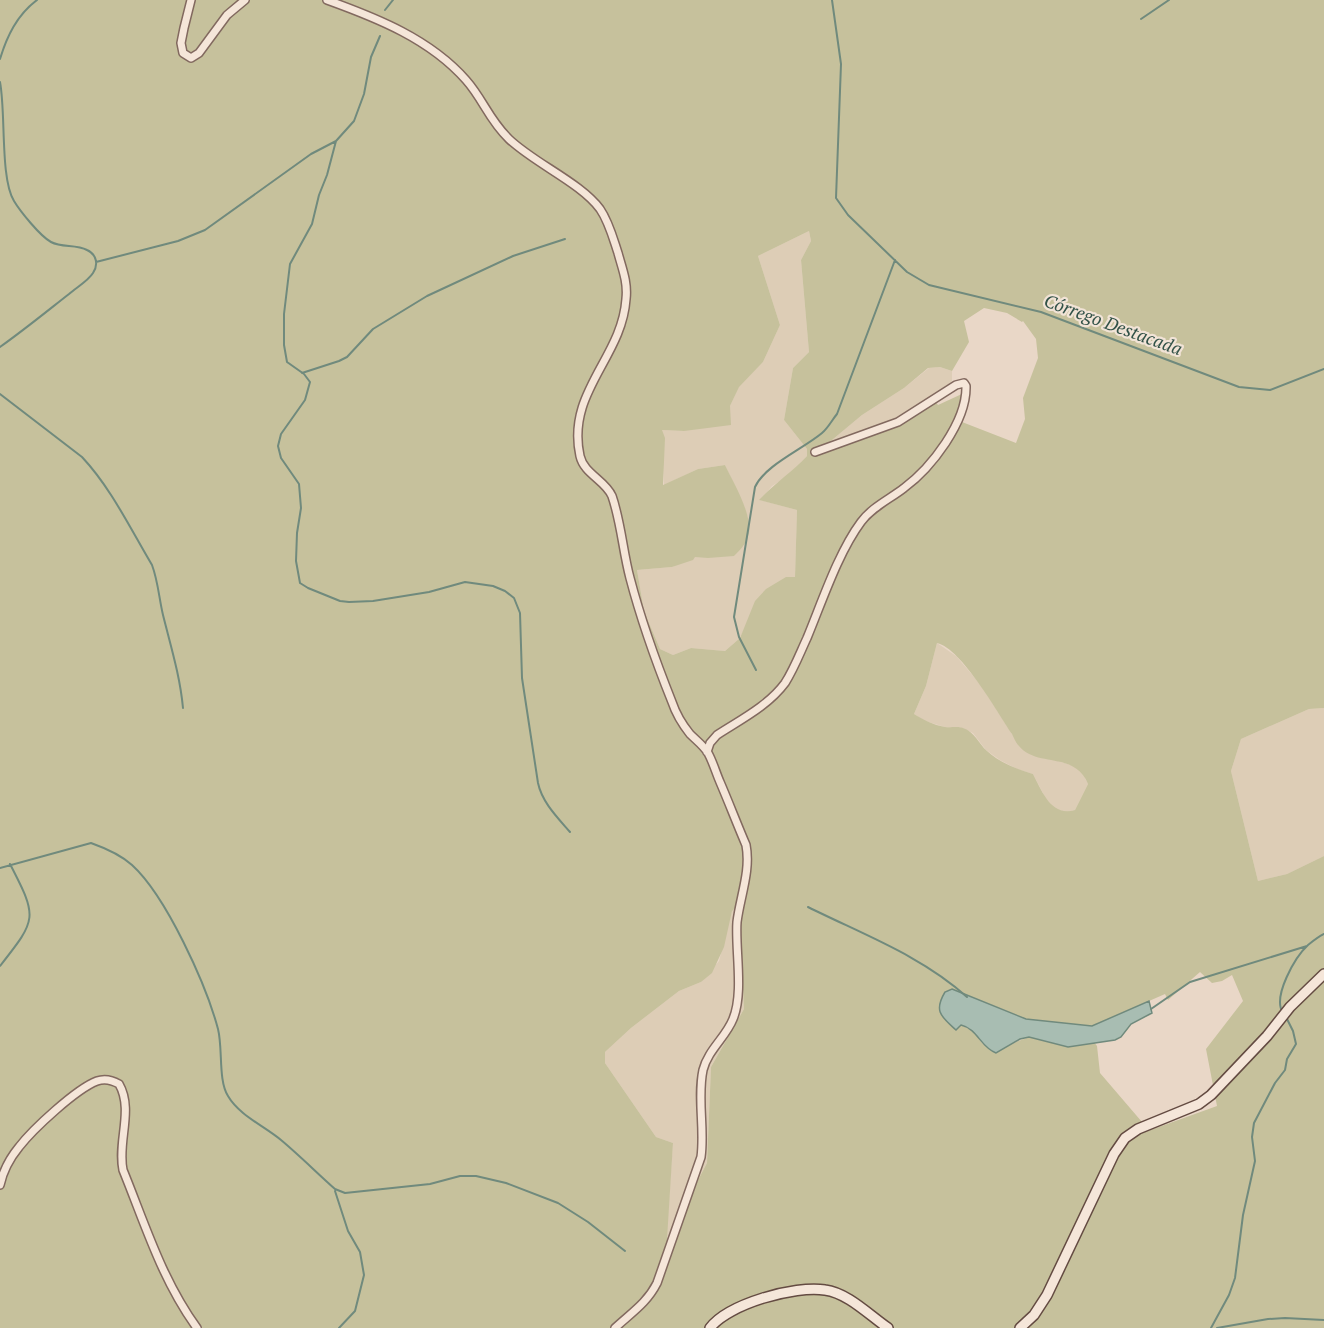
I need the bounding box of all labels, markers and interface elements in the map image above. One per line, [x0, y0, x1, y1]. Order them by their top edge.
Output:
water label: Córrego Destacada [1041, 288, 1186, 360]

